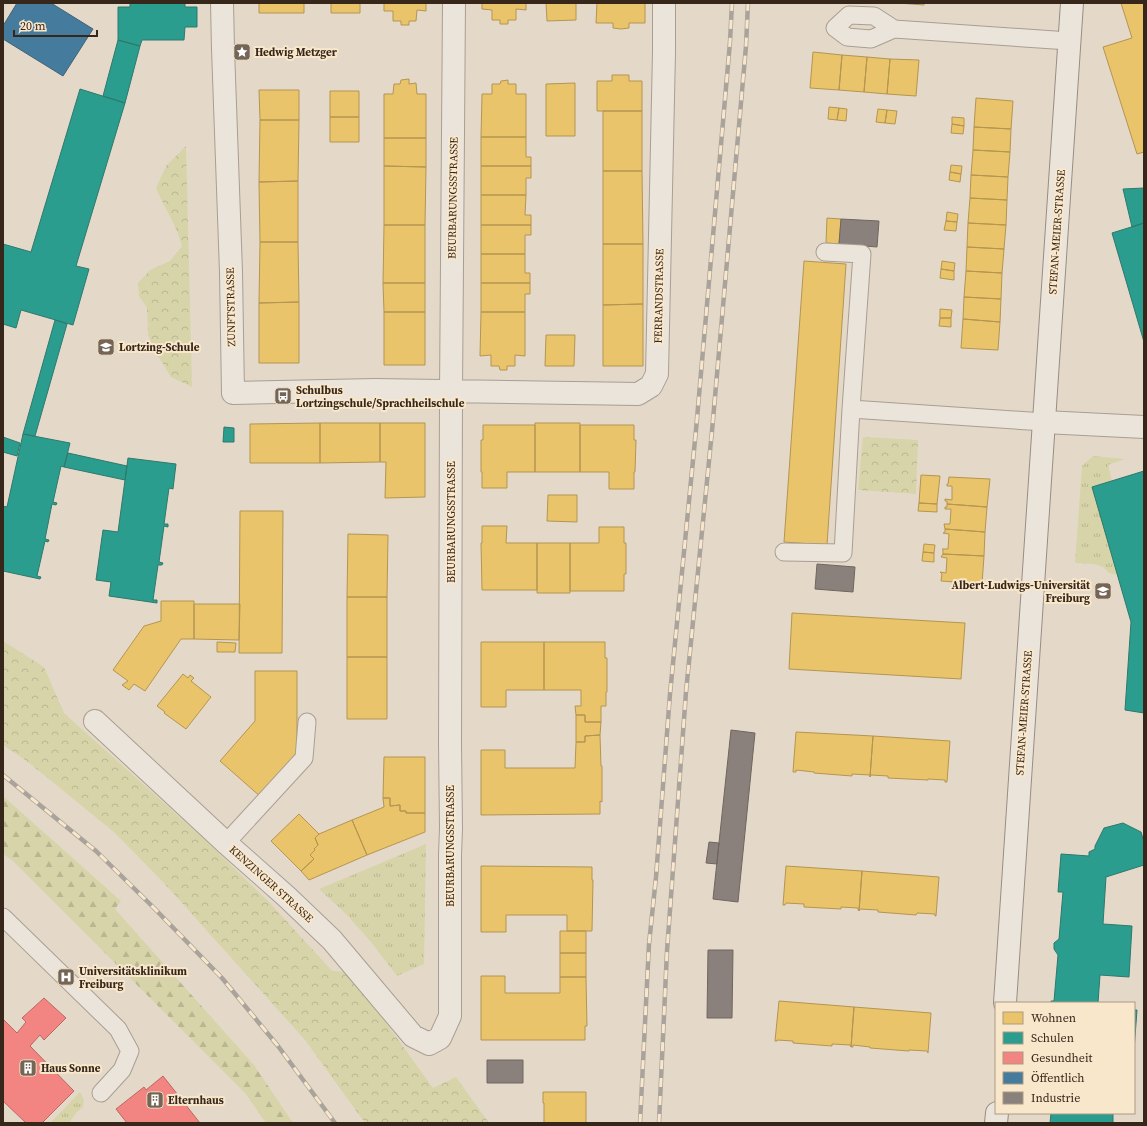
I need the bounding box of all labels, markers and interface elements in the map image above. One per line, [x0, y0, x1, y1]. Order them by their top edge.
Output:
scale bar [14, 12, 97, 38]
text: 20 m [20, 18, 46, 34]
place icon: Hedwig Metzger [232, 42, 252, 62]
place label: Hedwig Metzger [255, 45, 338, 60]
street label: BEURBARUNGSSTRASSE [444, 137, 462, 259]
street label: STEFAN-MEIER-STRASSE [1045, 169, 1069, 295]
street label: FERRANDSTRASSE [651, 248, 667, 343]
street label: ZUNFTSTRASSE [223, 267, 239, 347]
school or university icon: Lortzing-Schule [96, 337, 116, 357]
place label: Lortzing-Schule [119, 340, 200, 355]
place label: Schulbus Lortzingschule/Sprachheilschule [296, 383, 465, 411]
bus stop icon: Schulbus Lortzingschule/Sprachheilschule [273, 386, 293, 406]
street label: BEURBARUNGSSTRASSE [444, 461, 459, 583]
place label: Albert-Ludwigs-Universität Freiburg [952, 578, 1091, 606]
school or university icon: Albert-Ludwigs-Universität Freiburg [1093, 581, 1113, 601]
street label: STEFAN-MEIER-STRASSE [1012, 650, 1036, 776]
street label: BEURBARUNGSSTRASSE [443, 785, 458, 907]
street label: KENZINGER STRASSE [226, 842, 317, 926]
place label: Universitätsklinikum Freiburg [79, 964, 187, 992]
hospital icon: Universitätsklinikum Freiburg [56, 967, 76, 987]
legend [995, 1002, 1135, 1114]
text: Wohnen [1031, 1010, 1076, 1026]
text: Schulen [1031, 1030, 1074, 1046]
text: Gesundheit [1031, 1050, 1092, 1066]
building icon: Haus Sonne [18, 1058, 38, 1078]
place label: Haus Sonne [41, 1061, 101, 1076]
text: Öffentlich [1031, 1070, 1085, 1086]
building icon: Elternhaus [145, 1090, 165, 1110]
text: Industrie [1031, 1090, 1080, 1106]
place label: Elternhaus [168, 1093, 224, 1108]

